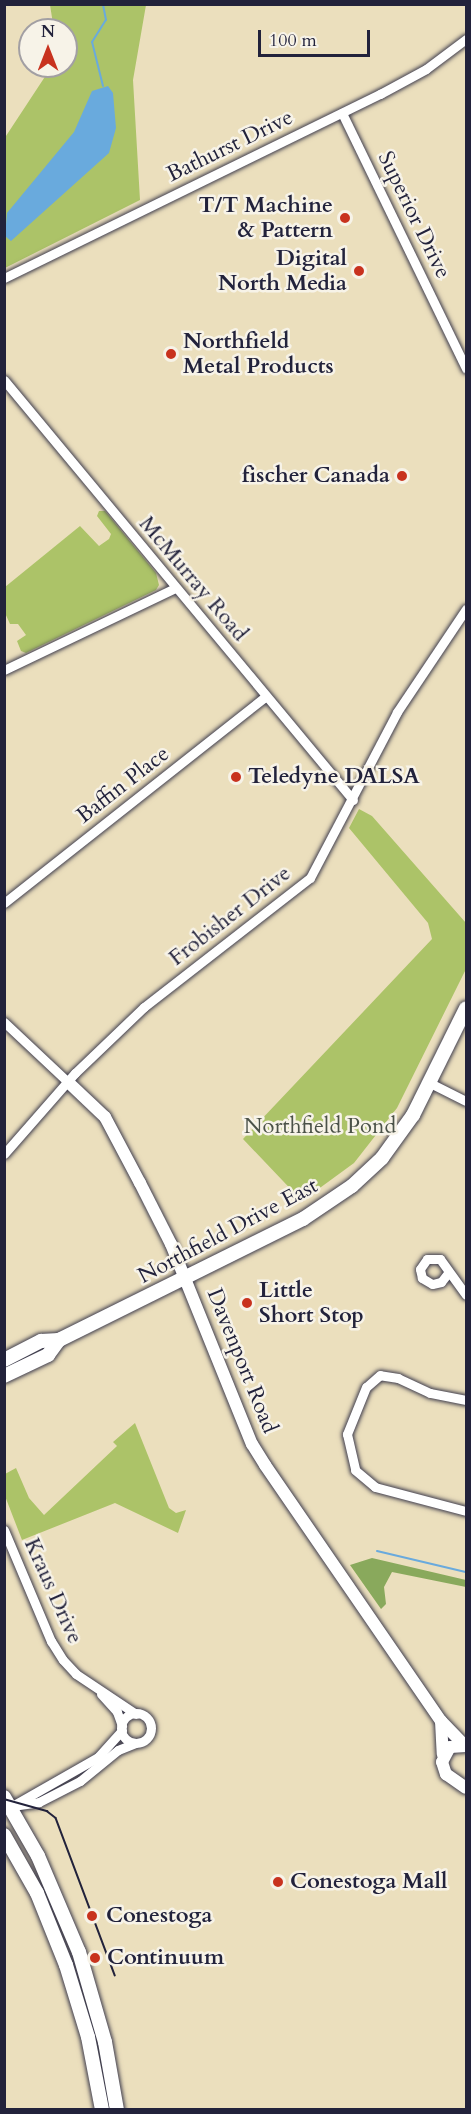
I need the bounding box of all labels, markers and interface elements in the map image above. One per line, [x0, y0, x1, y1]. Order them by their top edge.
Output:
north arrow [18, 18, 78, 78]
scale bar [261, 18, 374, 56]
text: N [41, 21, 55, 43]
text: 100 m [269, 28, 317, 53]
street label: Bathurst Drive [163, 104, 297, 188]
street label: Superior Drive [372, 147, 456, 283]
place label: T/T Machine & Pattern [198, 192, 333, 243]
marker: T/T Machine & Pattern [338, 211, 352, 225]
place label: Digital North Media [218, 245, 347, 296]
marker: Digital North Media [352, 264, 366, 278]
place label: Northfield Metal Products [183, 328, 334, 380]
marker: Northfield Metal Products [164, 347, 178, 361]
place label: fischer Canada [242, 463, 390, 489]
marker: fischer Canada [395, 469, 409, 483]
street label: McMurray Road [133, 511, 253, 647]
street label: Baffin Place [72, 741, 174, 829]
place label: Teledyne DALSA [248, 764, 420, 790]
marker: Teledyne DALSA [229, 770, 243, 784]
street label: Frobisher Drive [164, 860, 296, 972]
park label: Northfield Pond [244, 1114, 396, 1140]
street label: Northfield Drive East [134, 1172, 322, 1290]
place label: Little Short Stop [259, 1277, 364, 1328]
street label: Davenport Road [201, 1285, 283, 1437]
marker: Little Short Stop [240, 1296, 254, 1310]
street label: Kraus Drive [18, 1534, 88, 1648]
place label: Conestoga Mall [290, 1869, 447, 1895]
marker: Conestoga Mall [271, 1875, 285, 1889]
place label: Conestoga [106, 1903, 212, 1929]
marker: Conestoga [83, 1907, 101, 1925]
place label: Continuum [107, 1945, 224, 1971]
marker: Continuum [88, 1951, 102, 1965]

